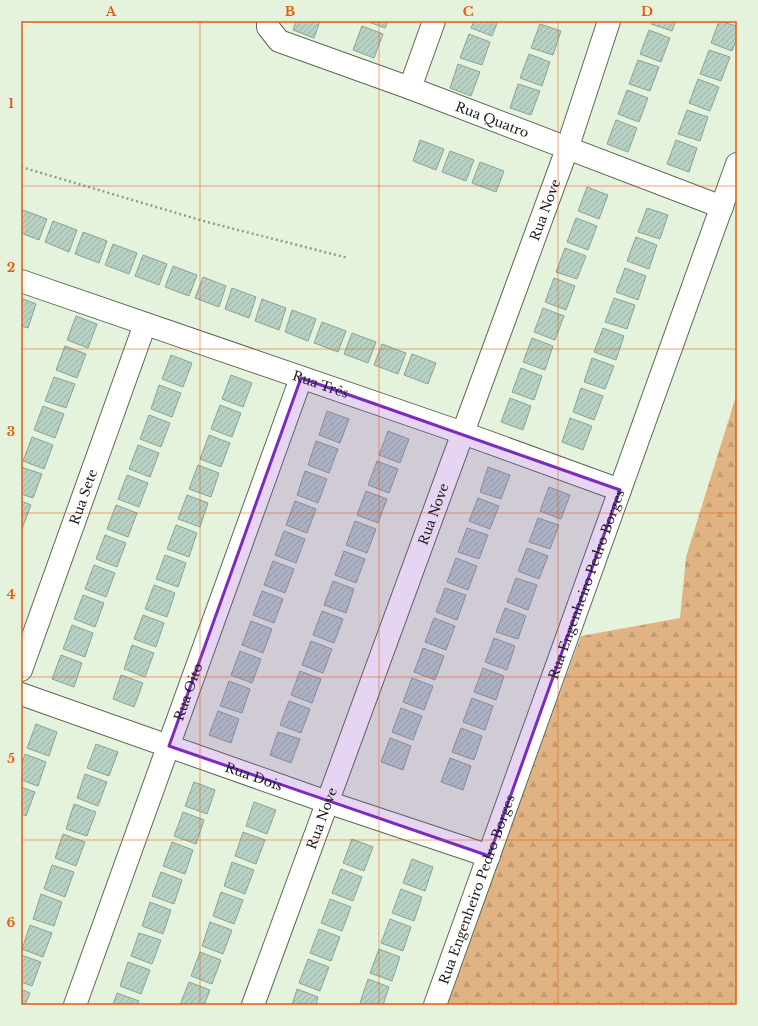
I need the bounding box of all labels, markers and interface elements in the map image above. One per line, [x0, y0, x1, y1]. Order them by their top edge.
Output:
text: A [105, 3, 117, 20]
text: B [285, 3, 295, 20]
text: C [463, 3, 474, 20]
text: D [641, 3, 653, 20]
text: 1 [8, 95, 14, 112]
street label: Rua Quatro [453, 98, 531, 141]
street label: Rua Nove [526, 177, 564, 243]
text: 2 [7, 259, 15, 276]
street label: Rua Três [290, 367, 351, 402]
text: 3 [7, 423, 15, 440]
street label: Rua Sete [65, 467, 101, 527]
street label: Rua Nove [414, 481, 452, 547]
street label: Rua Engenheiro Pedro Borges [544, 487, 628, 681]
text: 4 [7, 586, 16, 603]
street label: Rua Oito [170, 661, 206, 723]
text: 5 [7, 750, 15, 767]
street label: Rua Dois [223, 758, 285, 794]
street label: Rua Nove [302, 785, 341, 851]
street label: Rua Engenheiro Pedro Borges [435, 792, 518, 986]
text: 6 [7, 914, 16, 931]

